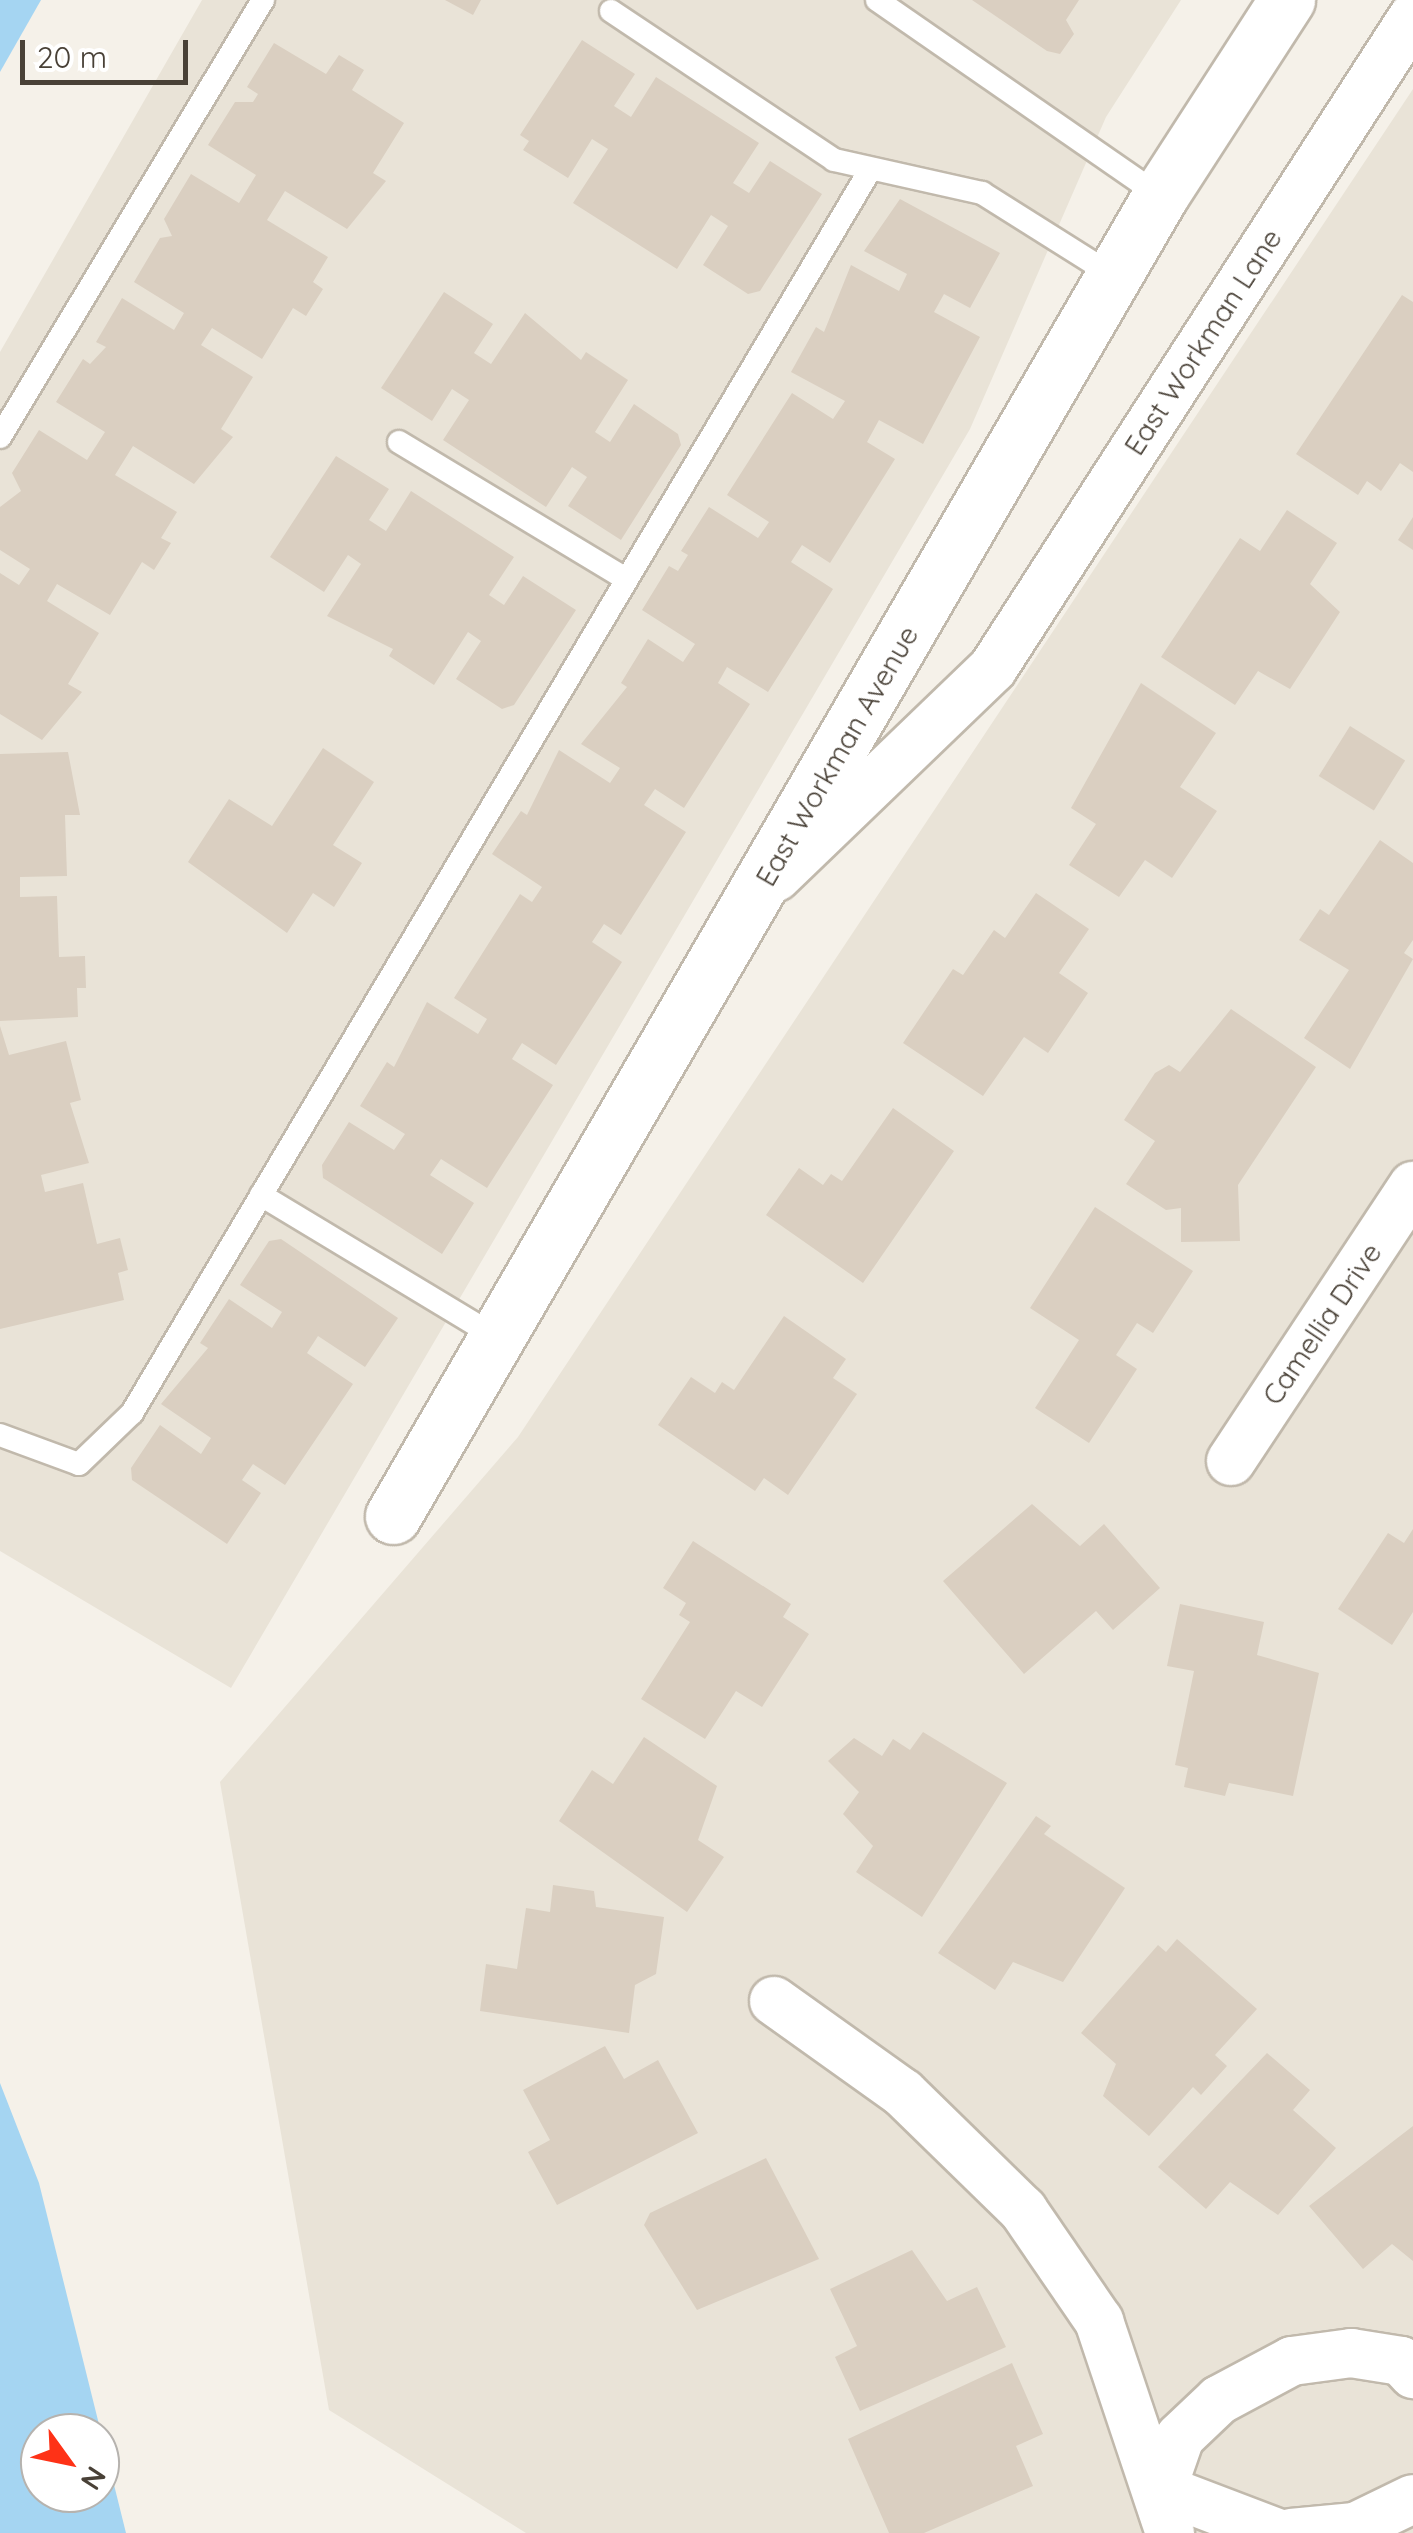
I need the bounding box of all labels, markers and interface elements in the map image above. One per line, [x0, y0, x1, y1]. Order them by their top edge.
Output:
scale bar [25, 20, 192, 82]
text: 20 m [37, 38, 107, 76]
street label: East Workman Lane [1117, 223, 1289, 461]
street label: East Workman Avenue [749, 620, 925, 892]
street label: Camellia Drive [1256, 1237, 1388, 1411]
north arrow [20, 2413, 120, 2513]
text: N [74, 2460, 114, 2497]

